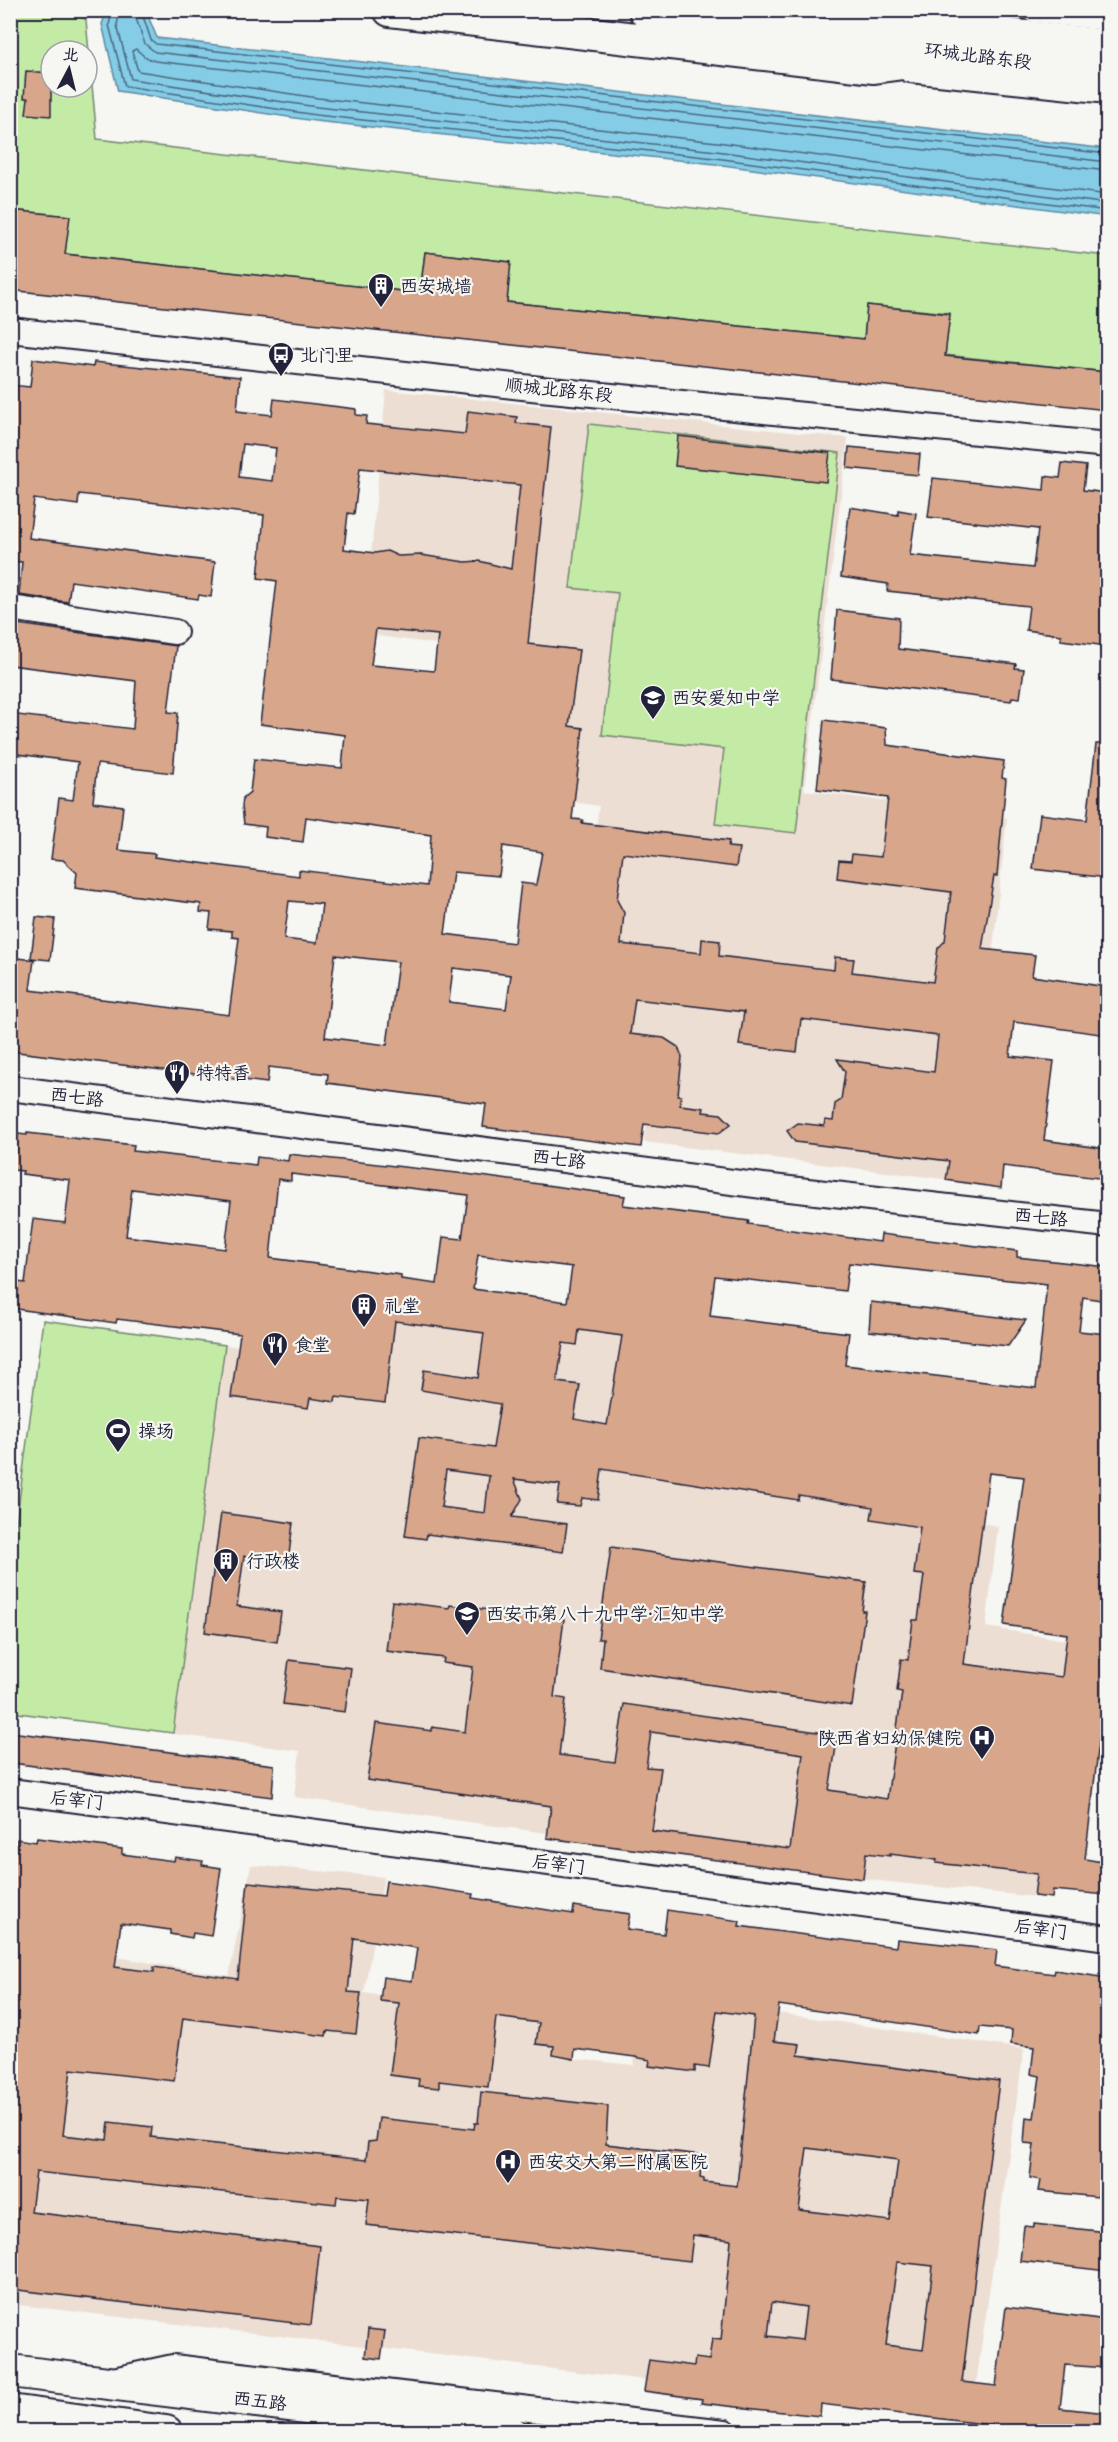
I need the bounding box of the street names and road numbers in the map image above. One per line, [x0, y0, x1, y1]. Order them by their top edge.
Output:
street label: 环城北路东段 [922, 34, 1034, 78]
street label: 顺城北路东段 [504, 368, 614, 412]
street label: 西七路 [48, 1078, 106, 1116]
street label: 西七路 [530, 1140, 588, 1178]
street label: 西七路 [1012, 1198, 1070, 1236]
street label: 后宰门 [48, 1781, 106, 1819]
street label: 后宰门 [530, 1844, 588, 1884]
street label: 后宰门 [1012, 1909, 1070, 1949]
street label: 西五路 [231, 2382, 289, 2420]

